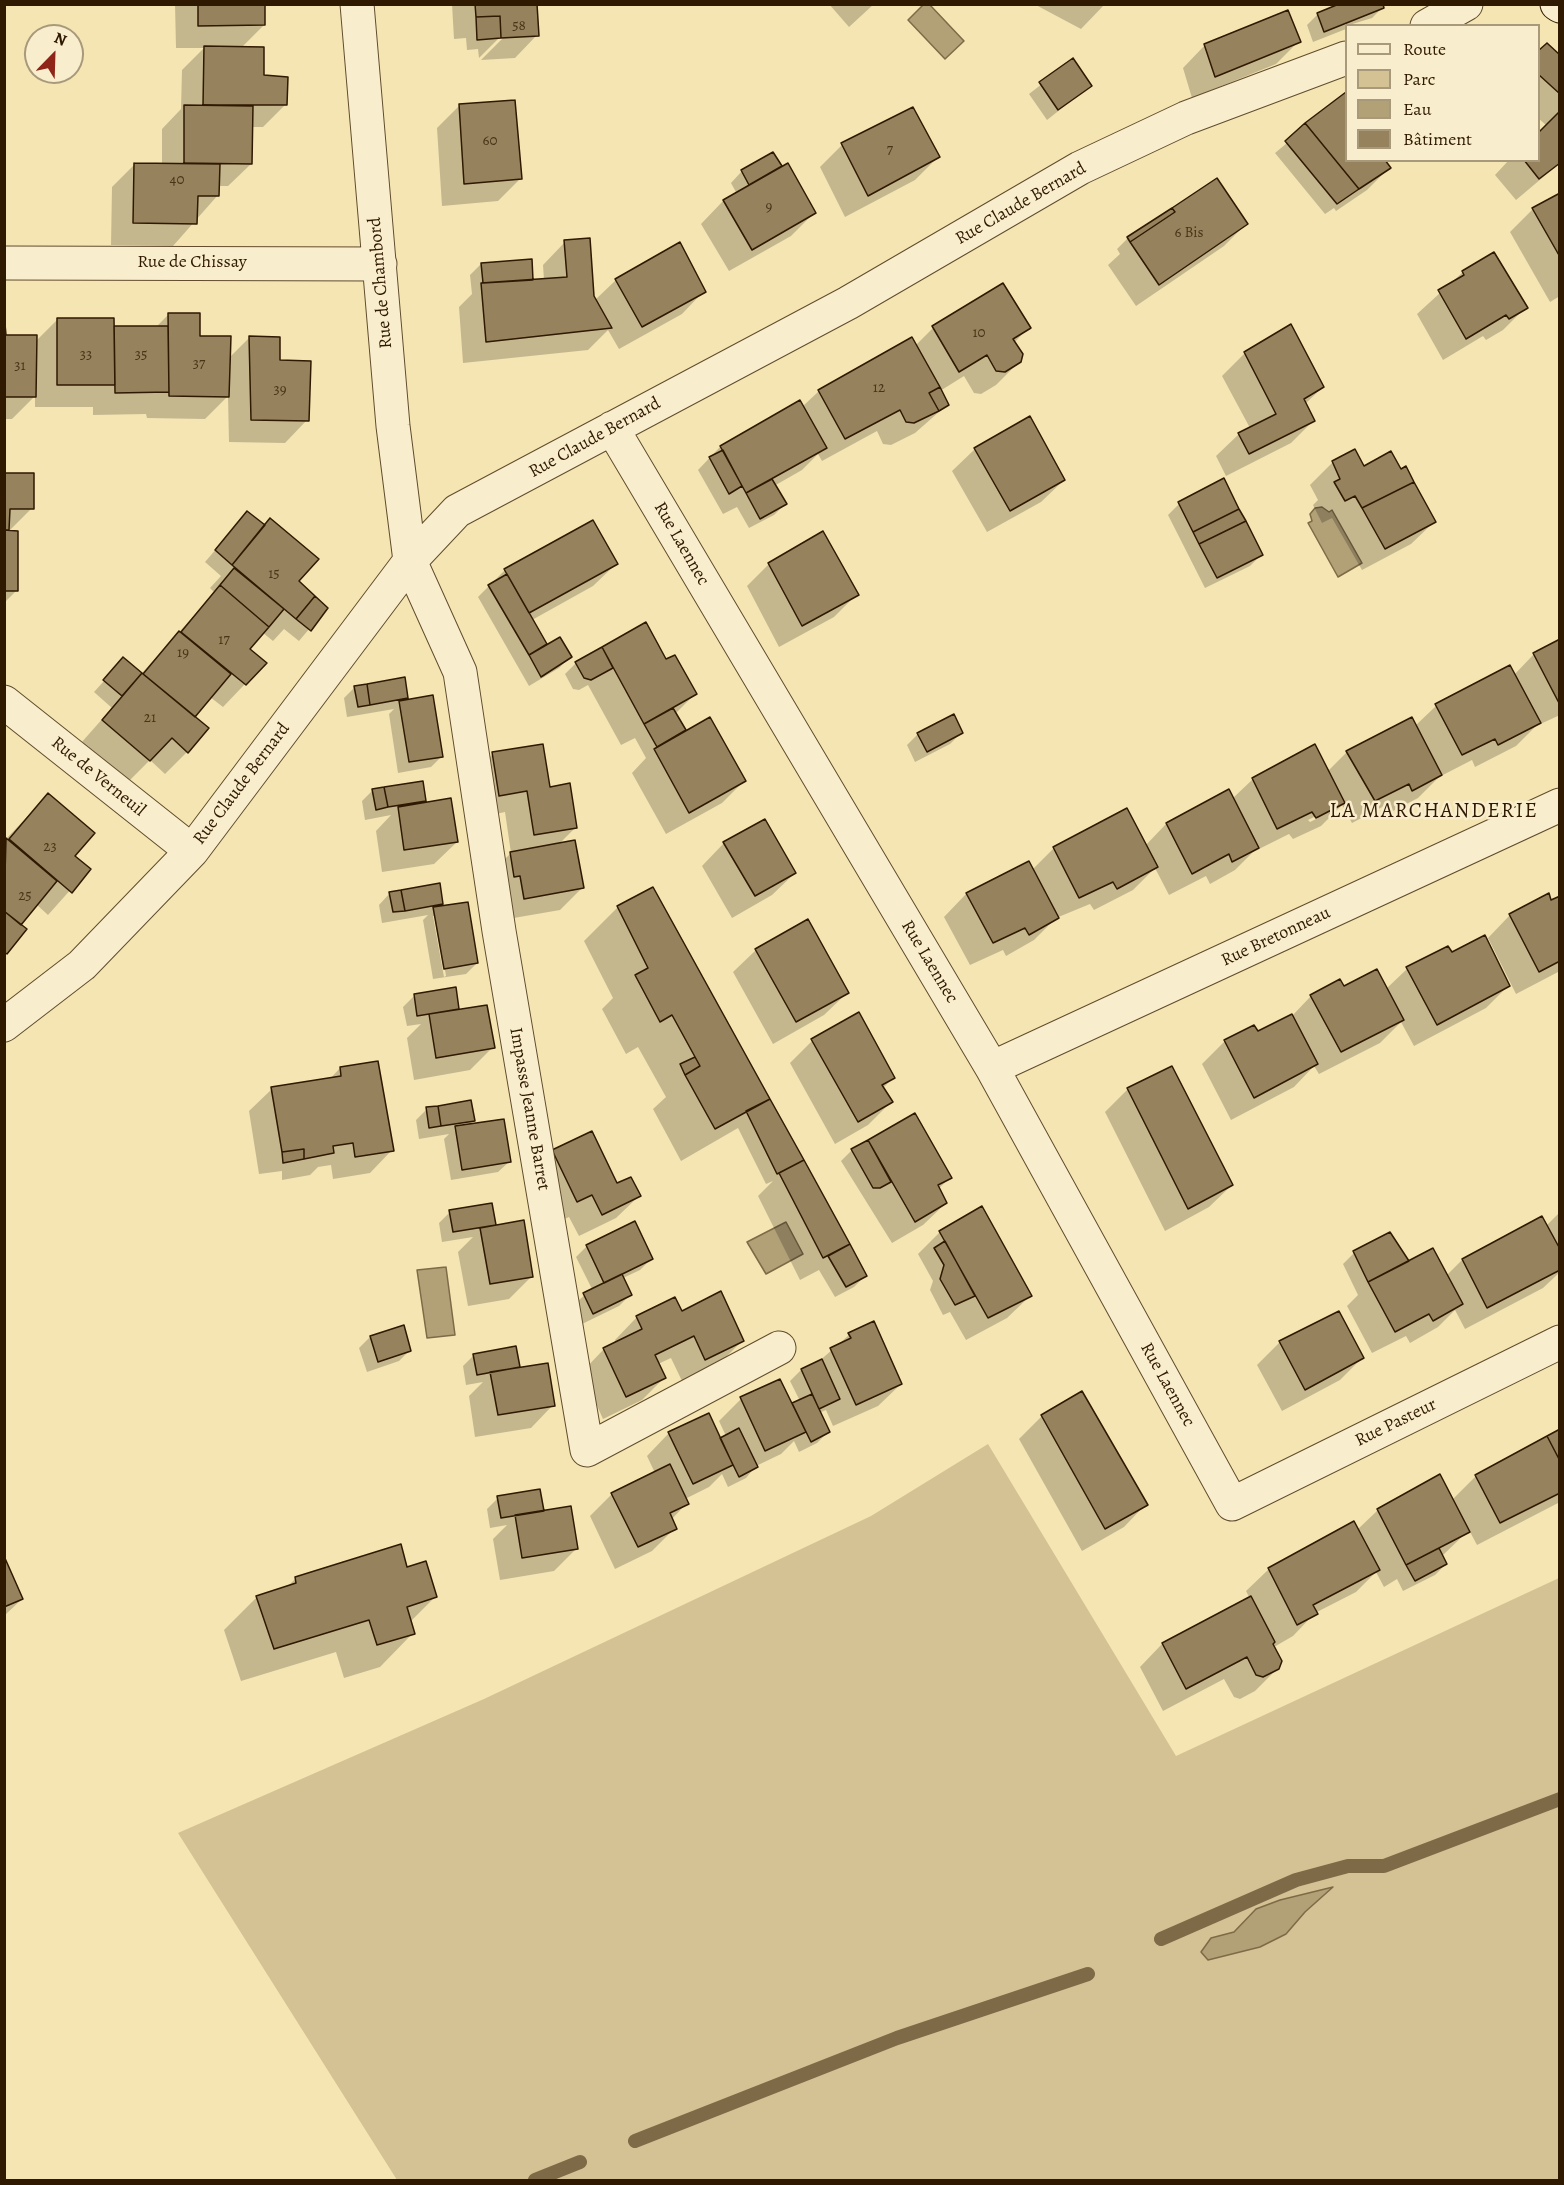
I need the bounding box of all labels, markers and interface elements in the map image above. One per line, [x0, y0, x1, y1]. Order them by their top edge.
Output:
house number: 58 [512, 17, 526, 35]
north arrow [24, 24, 84, 84]
legend [1345, 24, 1540, 162]
text: N [51, 27, 70, 52]
text: Route [1403, 37, 1446, 61]
text: Parc [1403, 67, 1435, 91]
text: Eau [1403, 97, 1431, 121]
text: Bâtiment [1403, 127, 1472, 151]
house number: 60 [483, 132, 497, 150]
house number: 7 [887, 141, 893, 159]
street label: Rue Claude Bernard [952, 158, 1090, 250]
house number: 40 [170, 171, 184, 189]
house number: 9 [766, 198, 772, 216]
street label: Rue de Chambord [364, 216, 398, 350]
house number: 6 Bis [1175, 224, 1203, 242]
street label: Rue de Chissay [137, 252, 247, 274]
house number: 10 [972, 324, 986, 342]
house number: 33 [80, 346, 92, 364]
house number: 35 [135, 346, 147, 364]
house number: 37 [193, 355, 205, 373]
house number: 31 [14, 357, 26, 375]
house number: 12 [873, 379, 885, 397]
house number: 39 [273, 381, 287, 399]
street label: Rue Claude Bernard [525, 393, 665, 483]
street label: Rue Laennec [648, 498, 714, 590]
house number: 15 [268, 565, 280, 583]
house number: 17 [218, 631, 230, 649]
house number: 19 [177, 644, 189, 662]
house number: 21 [144, 709, 156, 727]
street label: Rue Claude Bernard [189, 719, 295, 849]
street label: Rue de Verneuil [47, 732, 149, 822]
district label: LA MARCHANDERIE [1330, 799, 1538, 825]
house number: 23 [43, 838, 57, 856]
house number: 25 [18, 887, 32, 905]
street label: Rue Bretonneau [1218, 902, 1334, 972]
street label: Rue Laennec [896, 917, 962, 1007]
street label: Impasse Jeanne Barret [504, 1026, 554, 1192]
street label: Rue Laennec [1135, 1339, 1199, 1431]
street label: Rue Pasteur [1352, 1394, 1440, 1452]

